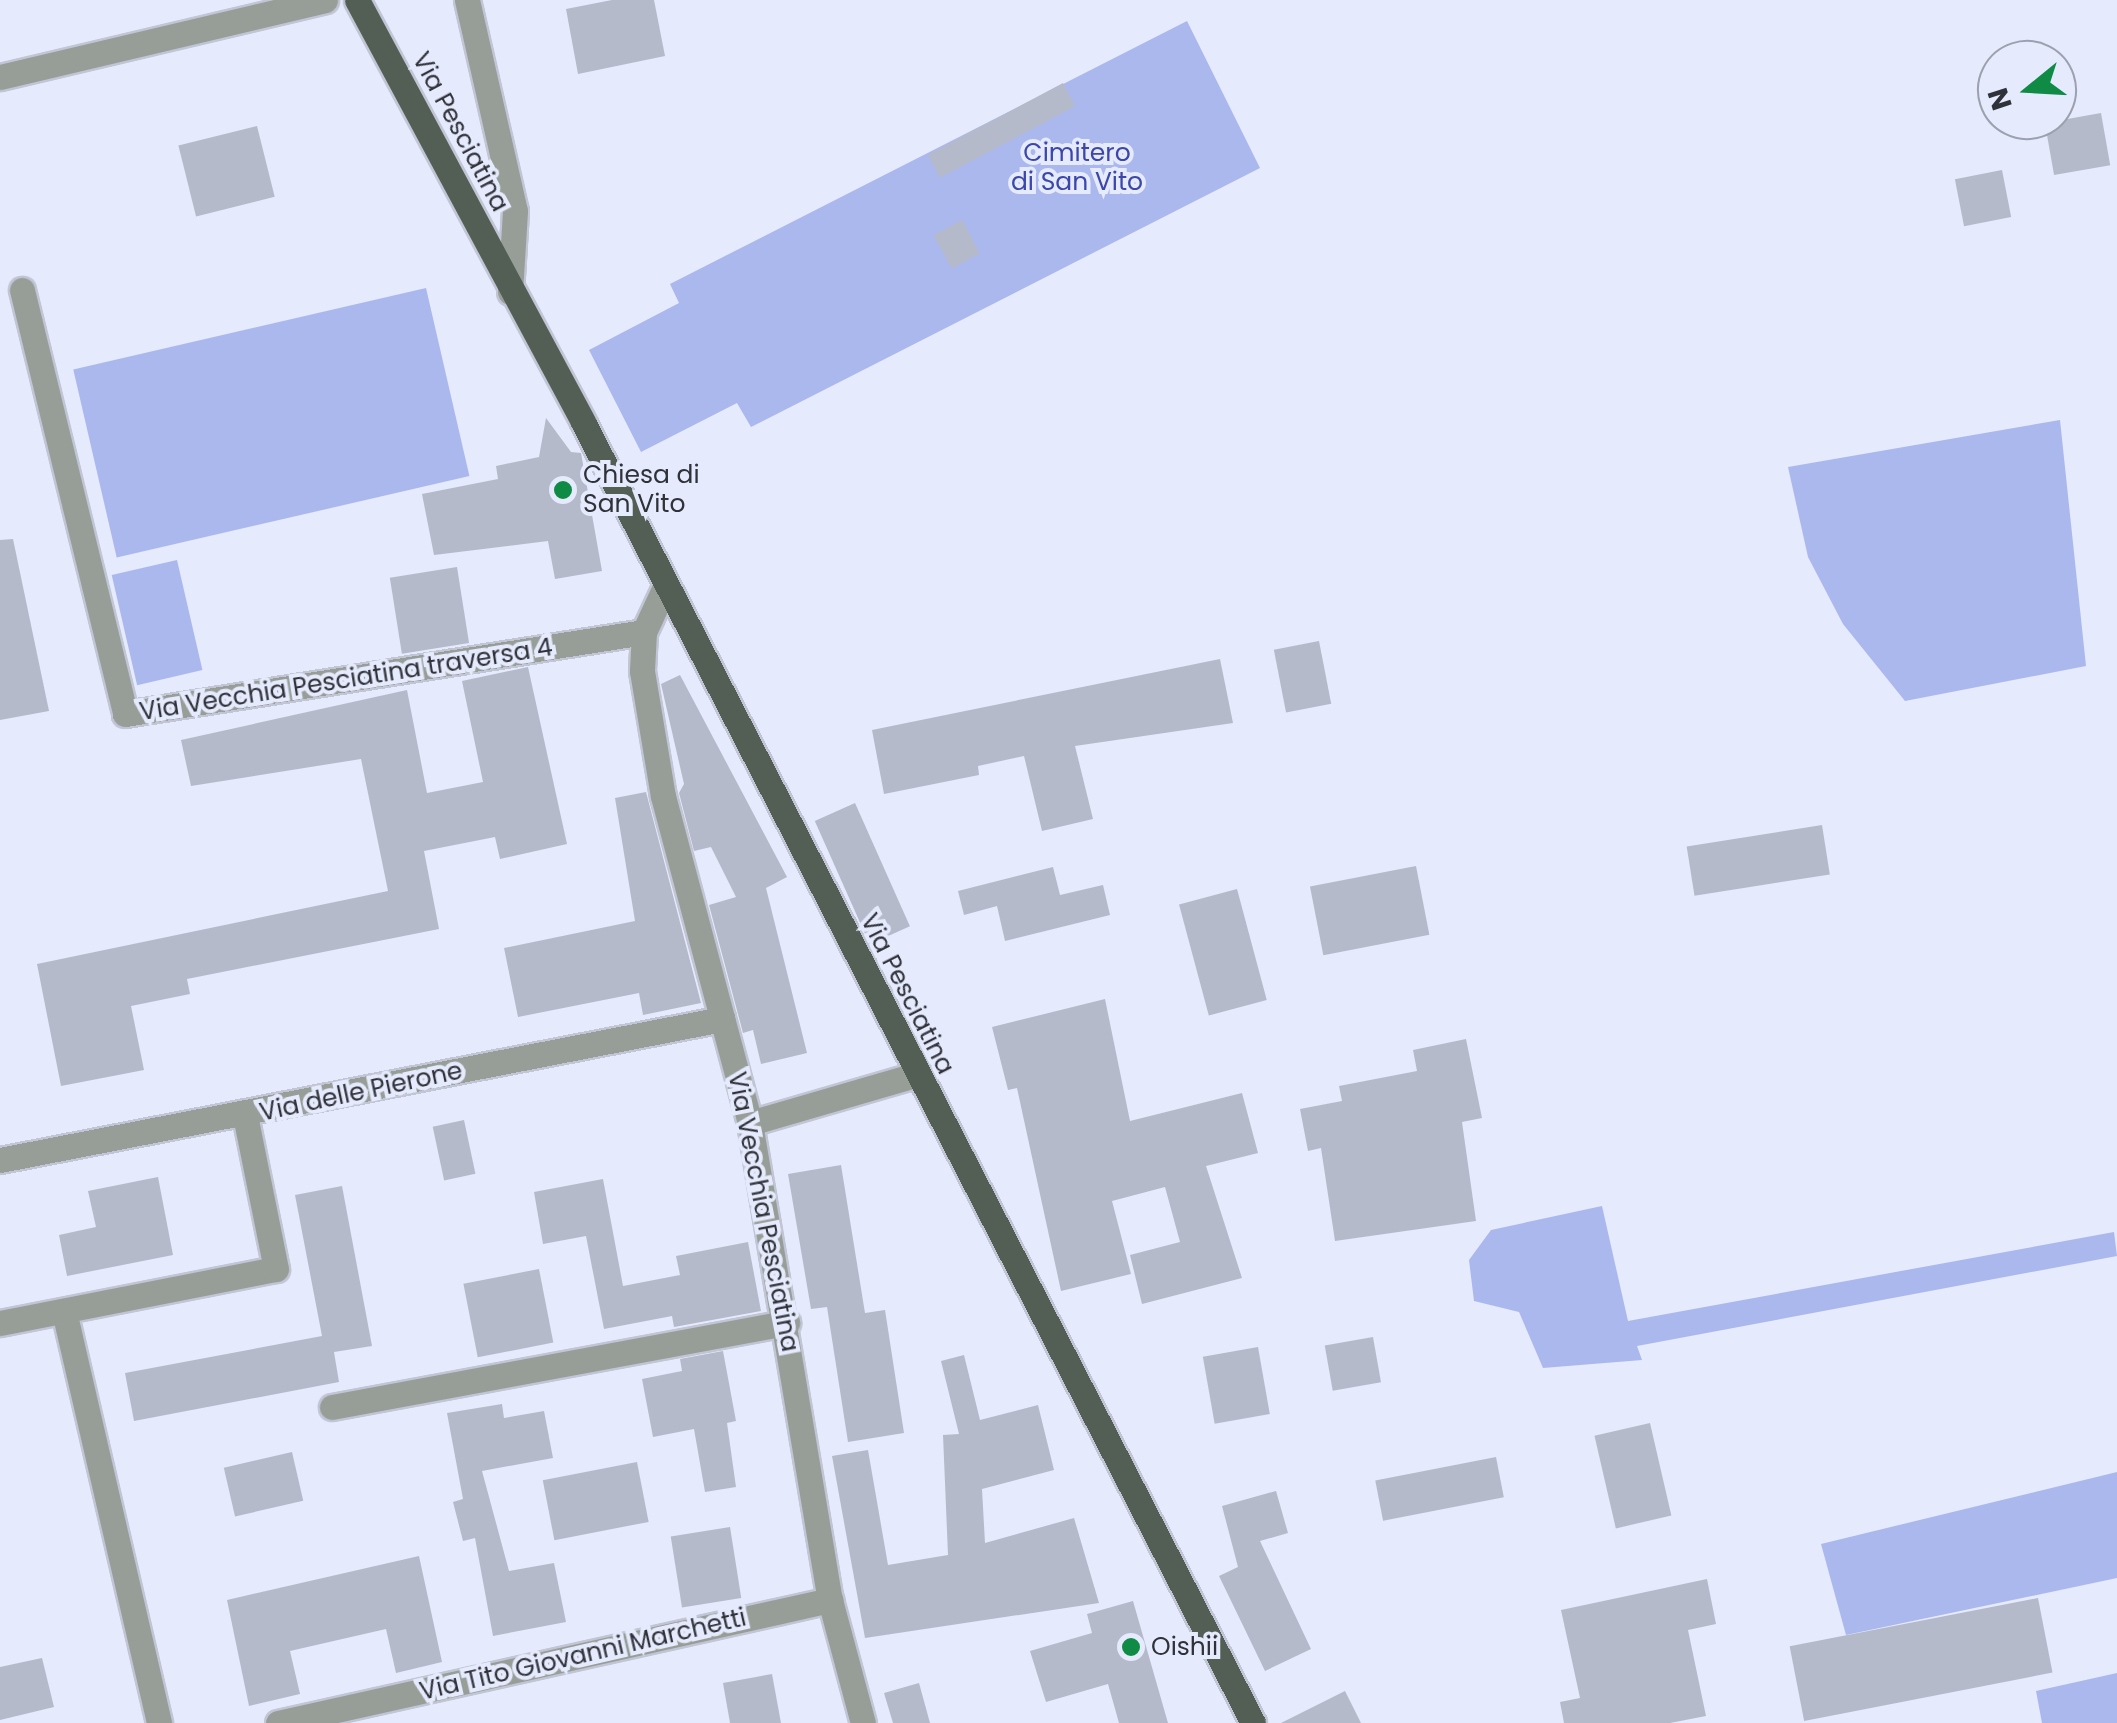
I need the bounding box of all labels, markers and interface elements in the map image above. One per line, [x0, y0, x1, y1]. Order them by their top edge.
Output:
north arrow [1977, 40, 2077, 140]
street label: Via Pesciatina [405, 47, 515, 217]
text: N [1978, 83, 2022, 115]
park label: Cimitero di San Vito [1011, 139, 1143, 198]
place label: Chiesa di San Vito [583, 461, 700, 520]
marker: Chiesa di San Vito [552, 479, 574, 501]
street label: Via Vecchia Pesciatina traversa 4 [137, 633, 555, 727]
street label: Via Pesciatina [854, 909, 960, 1079]
street label: Via delle Pierone [257, 1056, 465, 1128]
street label: Via Vecchia Pesciatina [721, 1070, 805, 1354]
street label: Via Tito Giovanni Marchetti [417, 1603, 749, 1707]
place label: Oishii [1151, 1632, 1218, 1662]
marker: Oishii [1120, 1636, 1142, 1658]

